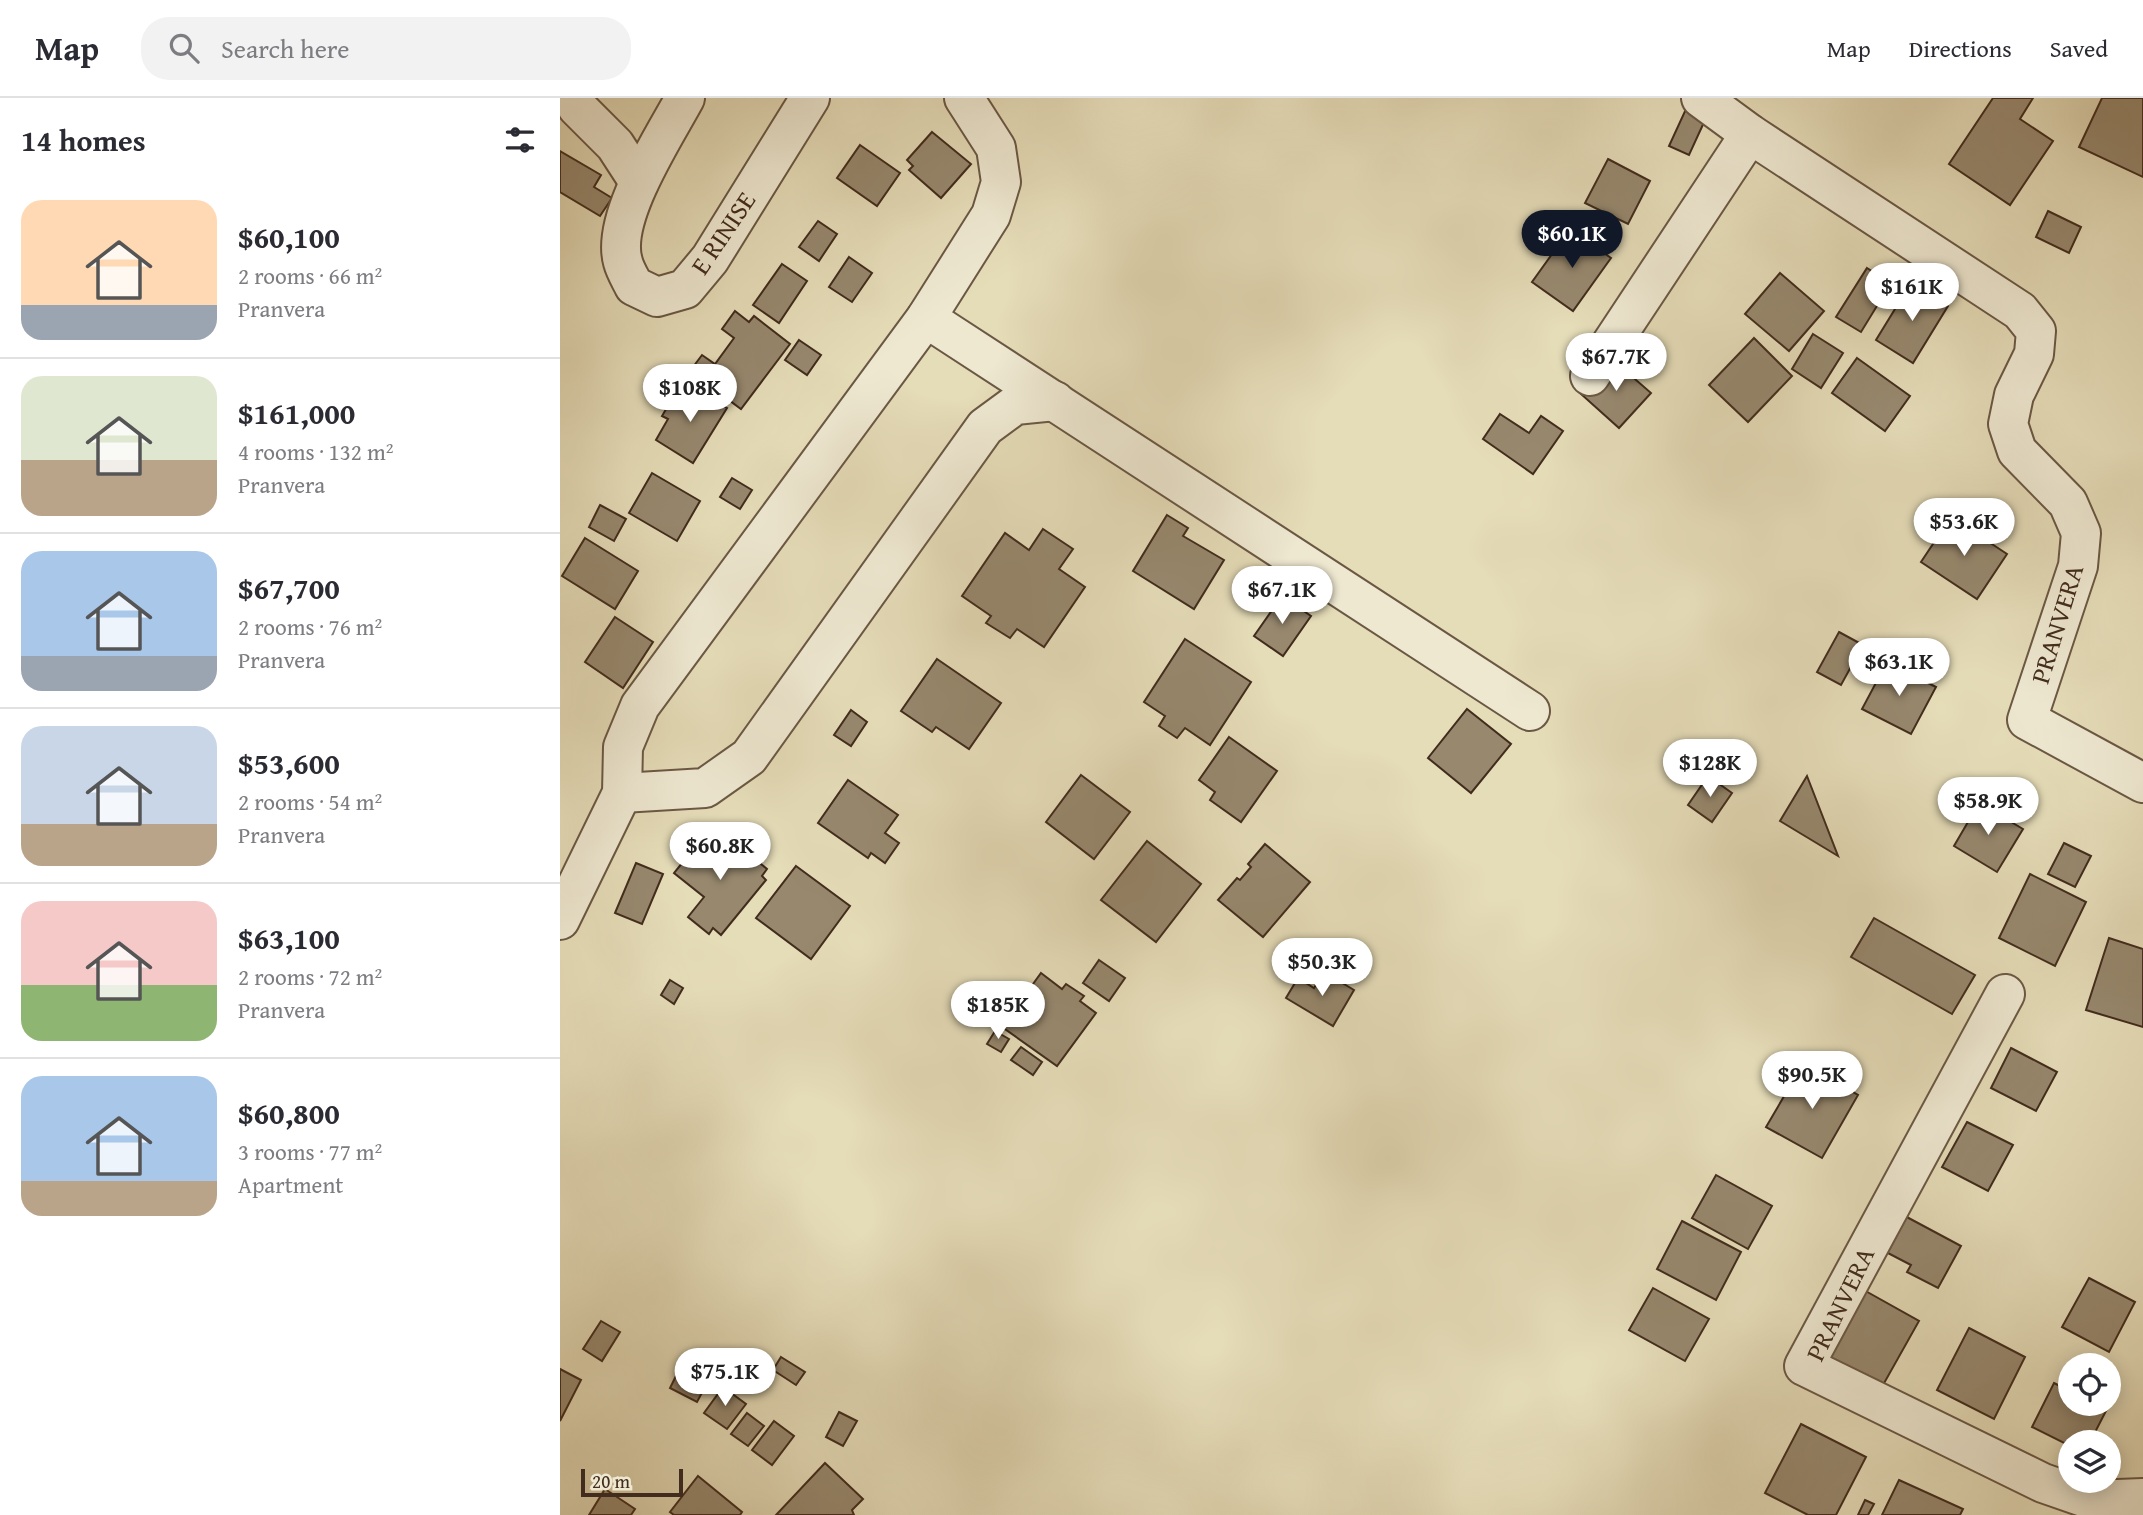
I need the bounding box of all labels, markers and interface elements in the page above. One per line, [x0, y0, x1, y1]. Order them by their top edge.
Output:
search box [141, 17, 631, 80]
text: Map [35, 24, 99, 72]
icon: search [165, 29, 203, 67]
text: Search here [221, 29, 349, 68]
text: Map [1827, 31, 1871, 66]
text: Directions [1909, 31, 2012, 66]
text: Saved [2050, 31, 2108, 66]
text: 14 homes [21, 118, 146, 162]
icon: filters [501, 121, 539, 159]
street label: E RINISE [680, 183, 765, 282]
pin: $60.1K [1515, 211, 1629, 270]
text: $60,100 [238, 215, 340, 259]
text: $60.1K [1538, 216, 1606, 249]
icon: home [77, 228, 161, 312]
text: 2 rooms · 66 m² [238, 259, 382, 292]
pin: $161K [1863, 264, 1961, 323]
text: $161K [1881, 269, 1943, 302]
text: Pranvera [238, 292, 325, 325]
pin: $67.7K [1559, 334, 1673, 393]
text: $67.7K [1582, 339, 1650, 372]
pin: $108K [641, 364, 739, 424]
text: $108K [659, 370, 721, 403]
text: $161,000 [238, 391, 355, 435]
icon: home [77, 404, 161, 488]
text: 4 rooms · 132 m² [238, 435, 393, 468]
text: Pranvera [238, 468, 325, 501]
pin: $53.6K [1907, 498, 2021, 558]
text: $53.6K [1930, 504, 1998, 537]
street label: PRANVERA [2020, 559, 2093, 688]
text: $67,700 [238, 566, 340, 610]
pin: $67.1K [1225, 566, 1339, 626]
text: $67.1K [1248, 572, 1316, 605]
icon: home [77, 579, 161, 663]
text: 2 rooms · 76 m² [238, 610, 382, 643]
pin: $63.1K [1842, 638, 1956, 698]
text: Pranvera [238, 643, 325, 676]
text: $63.1K [1865, 644, 1933, 677]
pin: $128K [1661, 740, 1759, 799]
text: $53,600 [238, 741, 340, 785]
text: $128K [1679, 745, 1741, 778]
icon: home [77, 754, 161, 838]
pin: $58.9K [1931, 778, 2045, 837]
text: $58.9K [1954, 783, 2022, 816]
text: 2 rooms · 54 m² [238, 785, 382, 818]
text: Pranvera [238, 818, 325, 851]
pin: $60.8K [663, 822, 777, 882]
text: $60.8K [686, 828, 754, 861]
text: $63,100 [238, 916, 340, 960]
icon: home [77, 929, 161, 1013]
pin: $50.3K [1265, 939, 1379, 998]
text: $50.3K [1288, 944, 1356, 977]
text: 2 rooms · 72 m² [238, 960, 382, 993]
pin: $185K [949, 982, 1047, 1041]
text: $185K [967, 987, 1029, 1020]
text: Pranvera [238, 993, 325, 1026]
pin: $90.5K [1755, 1052, 1869, 1111]
text: $90.5K [1778, 1057, 1846, 1090]
text: $60,800 [238, 1091, 340, 1135]
icon: home [77, 1104, 161, 1188]
text: 3 rooms · 77 m² [238, 1135, 382, 1168]
text: Apartment [238, 1168, 343, 1201]
street label: PRANVERA [1795, 1240, 1884, 1367]
pin: $75.1K [668, 1348, 782, 1408]
map controls [2058, 1353, 2121, 1493]
button: locate [2058, 1353, 2121, 1416]
text: $75.1K [691, 1354, 759, 1387]
button: layers [2058, 1430, 2121, 1493]
scale bar [581, 1466, 682, 1498]
text: 20 m [592, 1467, 630, 1495]

